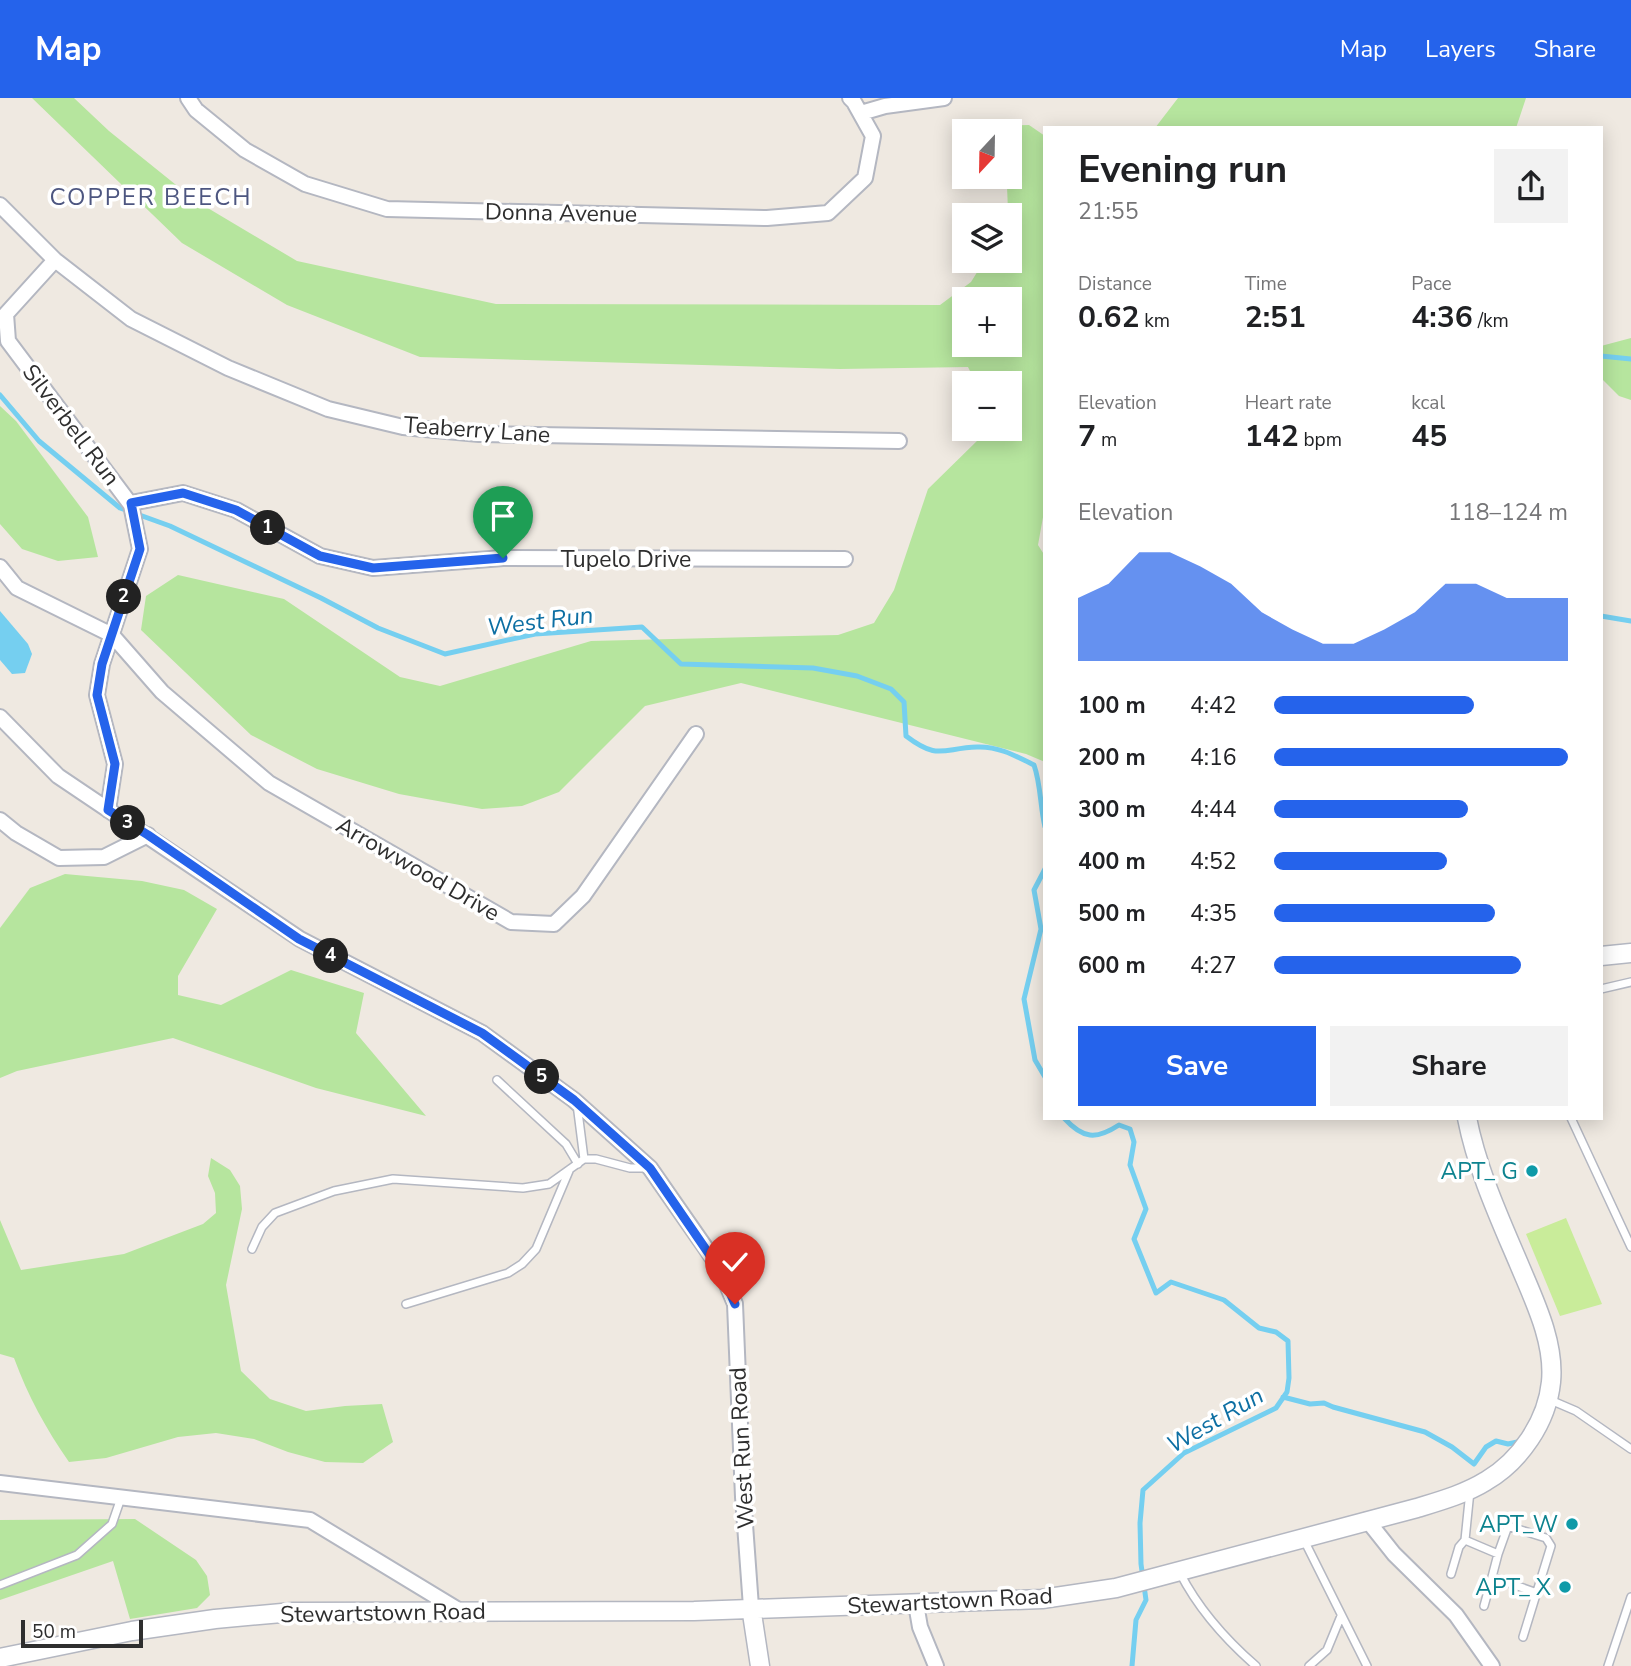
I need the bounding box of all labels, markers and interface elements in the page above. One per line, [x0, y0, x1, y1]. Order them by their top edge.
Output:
text: Map [35, 27, 102, 72]
text: Map [1340, 33, 1387, 65]
text: Layers [1425, 33, 1496, 65]
text: Share [1534, 33, 1596, 65]
north arrow [952, 119, 1022, 189]
map controls [952, 119, 1022, 441]
text: Evening run [1078, 144, 1287, 195]
button: share [1494, 149, 1568, 223]
district label: COPPER BEECH [49, 181, 253, 213]
street label: Donna Avenue [485, 196, 637, 230]
text: 21:55 [1078, 196, 1138, 227]
button: layers [952, 203, 1022, 273]
text: Distance [1078, 271, 1152, 297]
text: Time [1245, 271, 1287, 297]
text: Pace [1411, 271, 1452, 297]
button: + [952, 287, 1022, 357]
text: 0.62 [1078, 297, 1139, 338]
text: 2:51 [1245, 297, 1306, 338]
text: 4:36 [1411, 297, 1473, 338]
text: km [1139, 308, 1170, 334]
text: /km [1473, 308, 1509, 334]
street label: Silverbell Run [15, 358, 127, 492]
button: − [952, 371, 1022, 441]
text: Elevation [1078, 390, 1157, 416]
text: Heart rate [1245, 390, 1332, 416]
text: kcal [1411, 390, 1445, 416]
street label: Teaberry Lane [403, 409, 551, 451]
text: 7 [1078, 416, 1096, 457]
text: 142 [1245, 416, 1299, 457]
text: 45 [1411, 416, 1447, 457]
text: m [1096, 427, 1117, 453]
text: bpm [1299, 427, 1342, 453]
pin [473, 486, 533, 558]
icon: arrive [484, 497, 522, 535]
text: Elevation [1078, 497, 1173, 528]
text: 118–124 m [1448, 497, 1568, 528]
pin: 1 [250, 510, 286, 546]
text: 1 [262, 514, 273, 540]
street label: Tupelo Drive [561, 544, 691, 575]
pin: 2 [106, 580, 142, 614]
text: 2 [118, 583, 129, 609]
water label: West Run [485, 599, 595, 643]
text: 100 m [1078, 690, 1146, 721]
text: 4:42 [1190, 690, 1237, 721]
text: 200 m [1078, 742, 1146, 773]
text: 4:16 [1190, 742, 1237, 773]
text: 300 m [1078, 794, 1146, 825]
text: 4:44 [1190, 794, 1237, 825]
pin: 3 [110, 806, 146, 840]
text: 3 [122, 809, 133, 835]
street label: Arrowwood Drive [331, 810, 505, 928]
text: 400 m [1078, 846, 1146, 877]
text: 4:52 [1190, 846, 1237, 877]
text: 500 m [1078, 898, 1146, 929]
text: 4:35 [1190, 898, 1237, 929]
pin: 4 [314, 938, 348, 974]
text: 4 [325, 942, 336, 968]
text: 600 m [1078, 950, 1146, 981]
text: 4:27 [1190, 950, 1237, 981]
button: Save [1078, 1026, 1316, 1106]
button: Share [1330, 1026, 1568, 1106]
pin: 5 [524, 1060, 560, 1094]
text: 5 [536, 1063, 547, 1089]
place label: APT_ G [1441, 1156, 1518, 1187]
marker: APT_ G [1524, 1163, 1540, 1179]
pin [705, 1232, 765, 1304]
icon: check [716, 1243, 754, 1281]
street label: West Run Road [722, 1366, 762, 1530]
water label: West Run [1161, 1379, 1269, 1461]
place label: APT_W [1479, 1509, 1558, 1540]
marker: APT_W [1564, 1516, 1580, 1532]
place label: APT_ X [1475, 1572, 1551, 1603]
marker: APT_ X [1557, 1579, 1573, 1595]
street label: Stewartstown Road [847, 1580, 1053, 1622]
street label: Stewartstown Road [280, 1596, 486, 1630]
scale bar [21, 1617, 144, 1649]
text: 50 m [32, 1619, 76, 1645]

